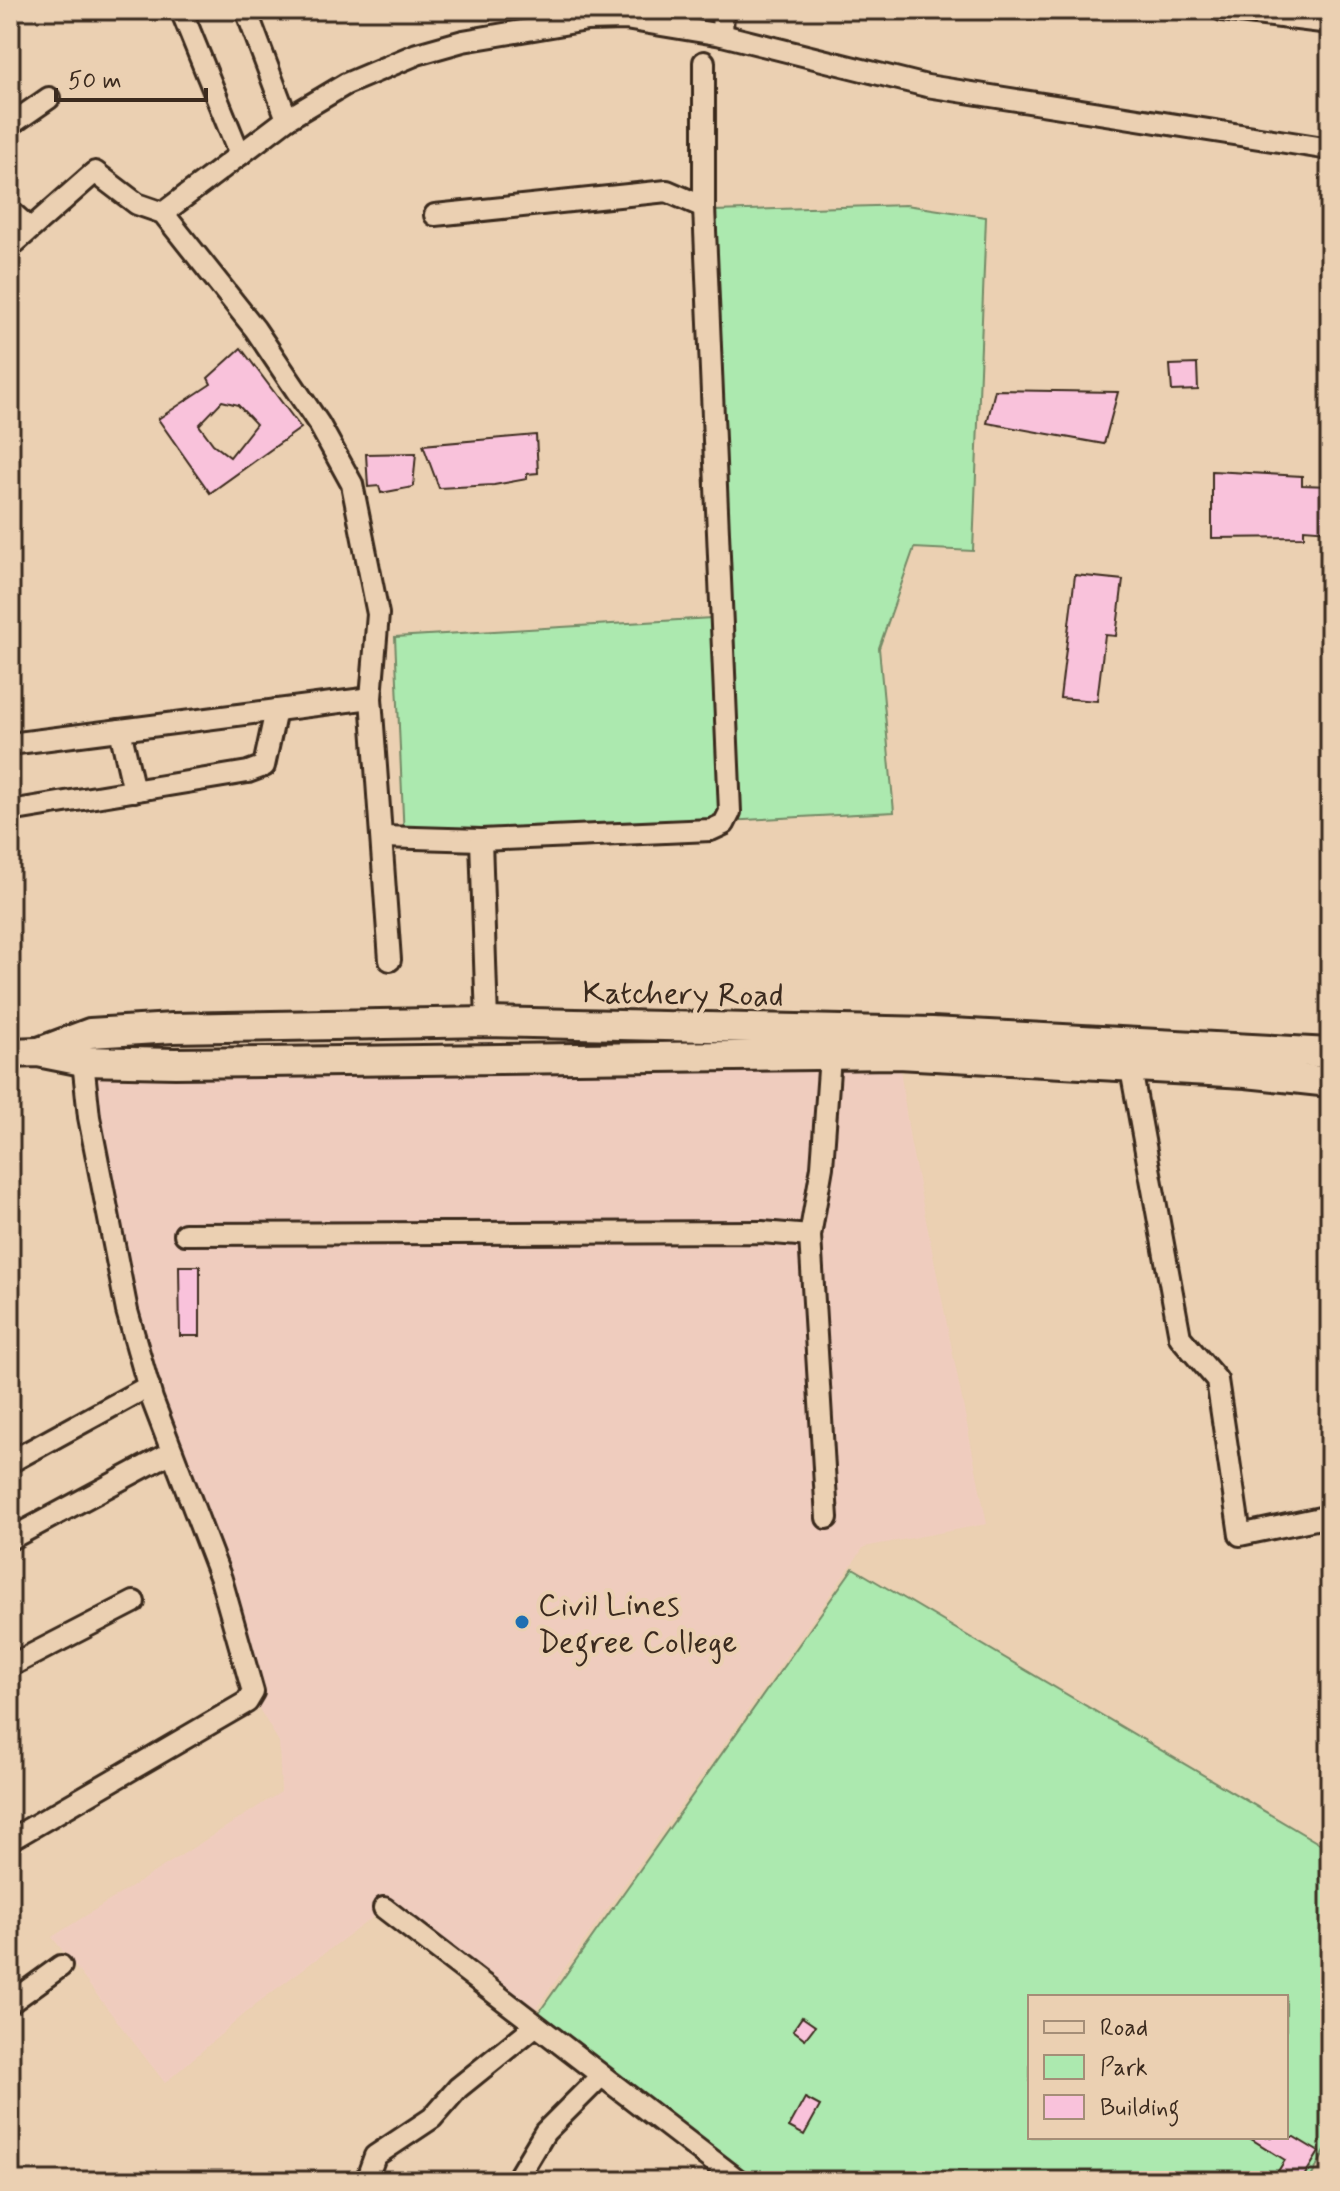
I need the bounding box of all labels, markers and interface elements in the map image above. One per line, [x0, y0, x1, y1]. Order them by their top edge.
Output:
scale bar [56, 52, 206, 102]
text: 50 m [68, 66, 122, 97]
street label: Katchery Road [582, 972, 784, 1018]
place label: Civil Lines Degree College [538, 1585, 737, 1667]
marker: Civil Lines Degree College [513, 1613, 531, 1631]
legend [1028, 1995, 1288, 2139]
text: Road [1100, 2013, 1148, 2044]
text: Park [1100, 2053, 1148, 2084]
text: Building [1100, 2093, 1180, 2127]

